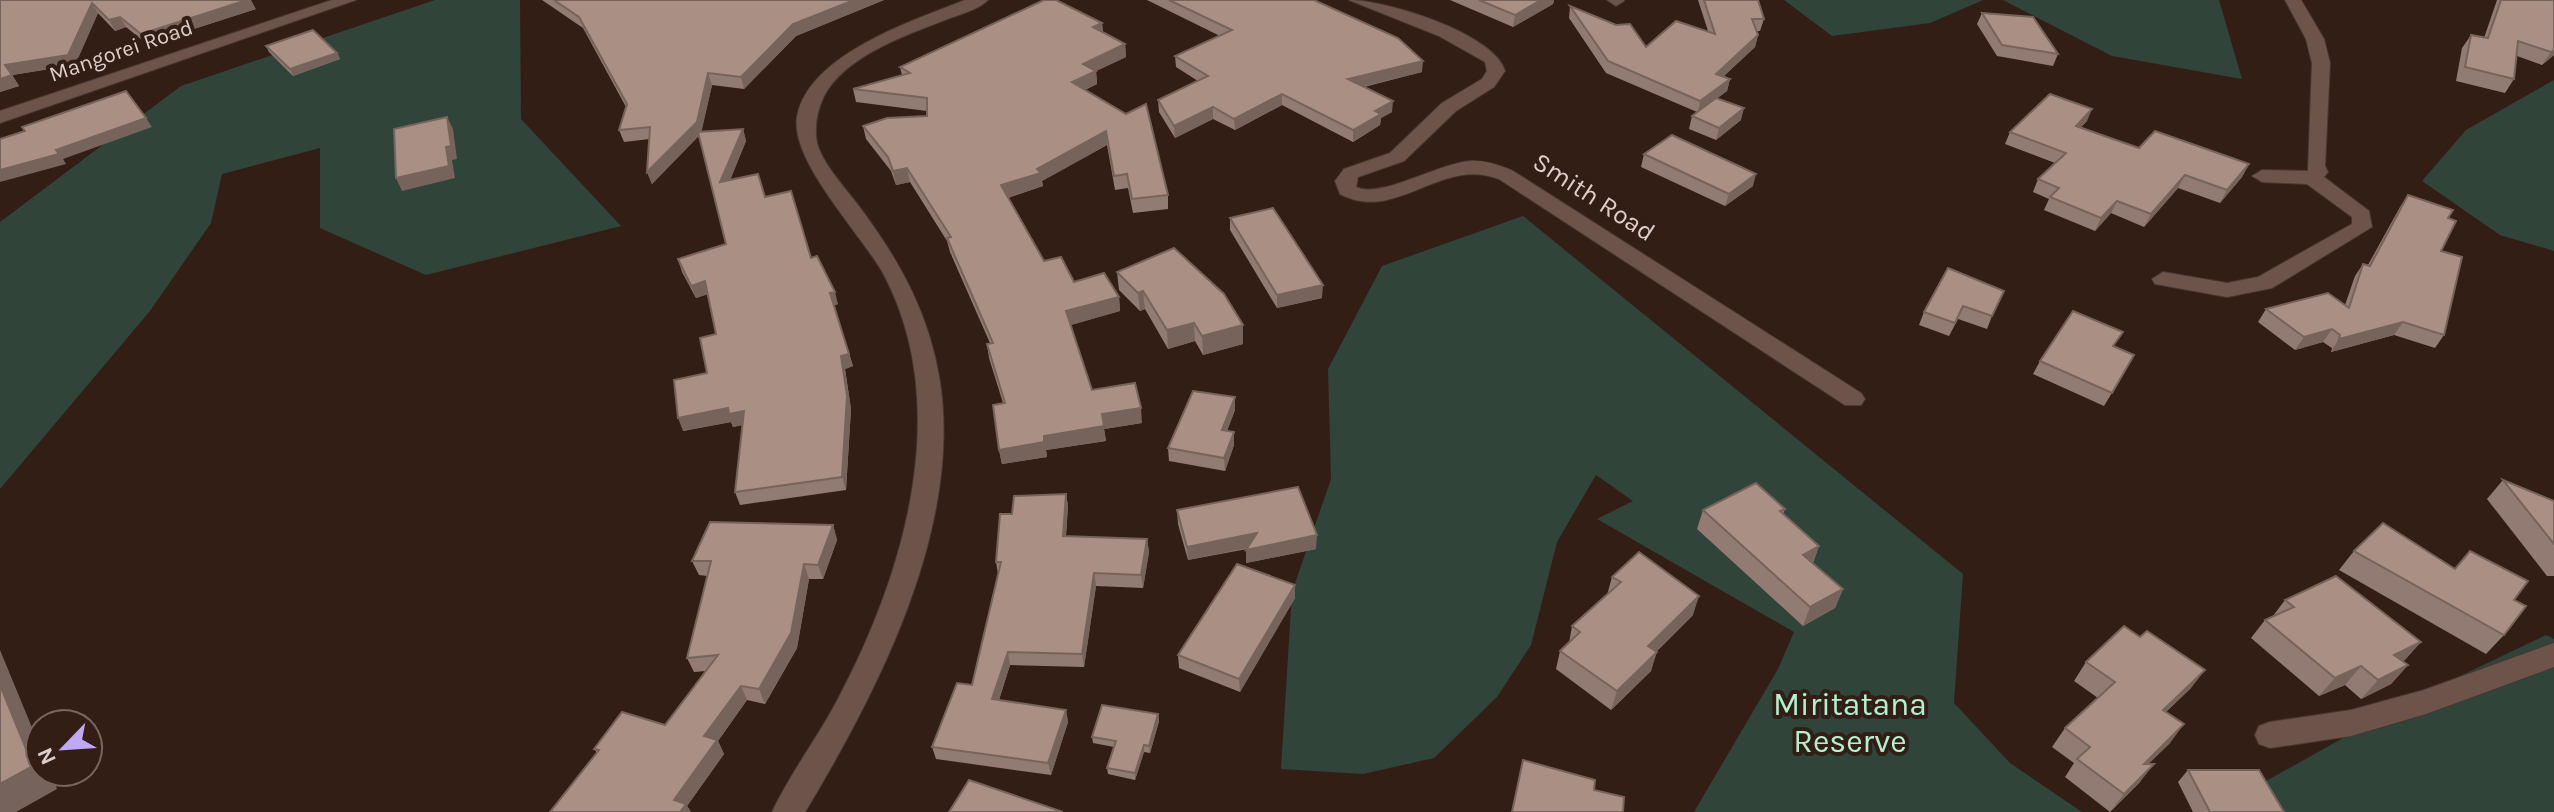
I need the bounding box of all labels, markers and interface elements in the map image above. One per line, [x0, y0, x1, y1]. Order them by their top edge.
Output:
street label: Mangorei Road [46, 14, 196, 88]
street label: Smith Road [1527, 146, 1661, 248]
park label: Miritatana Reserve [1773, 686, 1927, 760]
north arrow [24, 708, 104, 788]
text: N [32, 743, 62, 769]

